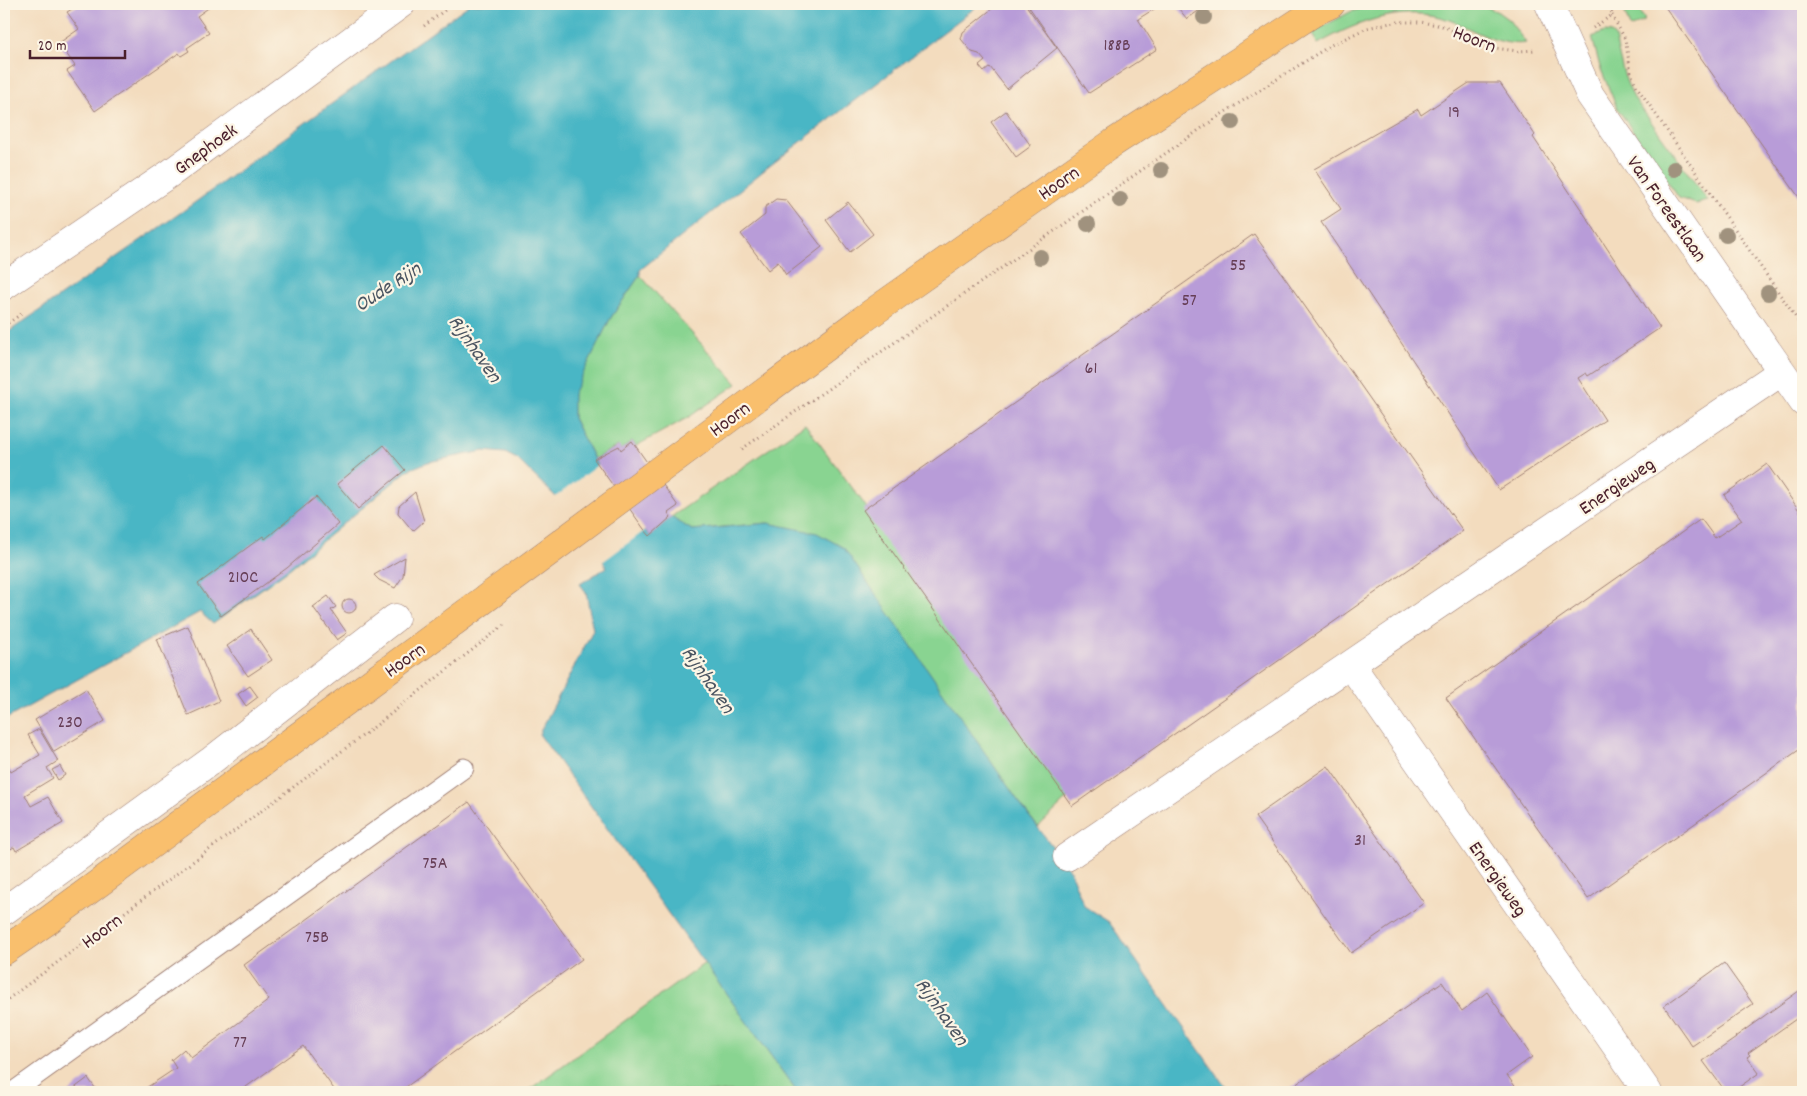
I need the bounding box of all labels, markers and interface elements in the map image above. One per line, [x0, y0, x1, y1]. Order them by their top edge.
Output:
street label: Hoorn [1448, 20, 1500, 62]
scale bar [30, 28, 125, 60]
house number: 188B [1104, 34, 1130, 59]
text: 20 m [38, 36, 66, 58]
house number: 19 [1448, 101, 1460, 126]
street label: Gnephoek [169, 118, 244, 183]
street label: Van Foreestlaan [1618, 151, 1713, 269]
street label: Hoorn [1033, 160, 1086, 209]
house number: 55 [1230, 254, 1246, 279]
water label: Oude Rijn [349, 255, 429, 321]
house number: 57 [1181, 289, 1197, 314]
water label: Rijnhaven [439, 310, 508, 391]
house number: 61 [1085, 357, 1097, 382]
street label: Hoorn [705, 396, 757, 445]
street label: Energieweg [1574, 452, 1661, 523]
house number: 210C [228, 566, 258, 591]
street label: Hoorn [379, 637, 432, 686]
water label: Rijnhaven [672, 641, 741, 722]
house number: 230 [57, 711, 83, 736]
house number: 31 [1354, 829, 1366, 854]
street label: Energieweg [1460, 836, 1533, 923]
house number: 75A [422, 852, 448, 877]
street label: Hoorn [77, 908, 129, 957]
house number: 75B [305, 926, 329, 951]
water label: Rijnhaven [906, 973, 975, 1054]
house number: 77 [233, 1031, 247, 1056]

